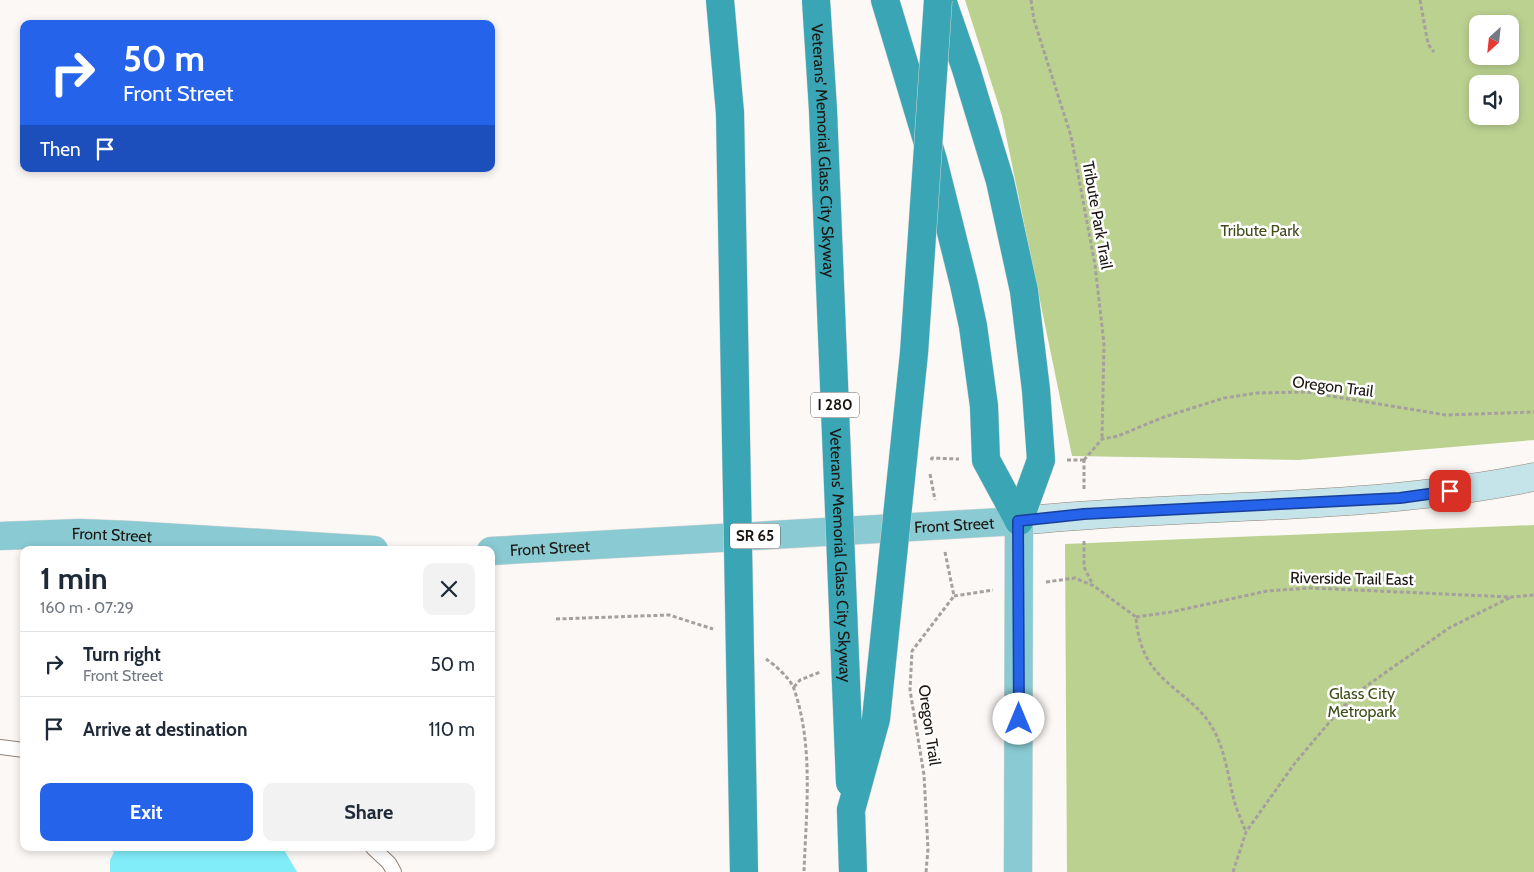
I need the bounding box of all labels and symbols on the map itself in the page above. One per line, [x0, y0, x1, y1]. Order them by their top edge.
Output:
north arrow [1469, 15, 1519, 65]
street label: Veterans' Memorial Glass City Skyway [808, 23, 839, 278]
street label: Tribute Park Trail [1079, 160, 1116, 271]
park label: Tribute Park [1221, 221, 1300, 240]
street label: Oregon Trail [1291, 372, 1375, 401]
road number: I 280 [811, 392, 859, 418]
street label: Veterans' Memorial Glass City Skyway [826, 428, 855, 683]
pin [1429, 470, 1471, 512]
street label: Front Street [914, 513, 996, 537]
street label: Front Street [71, 524, 153, 546]
road number: SR 65 [730, 524, 780, 548]
street label: Front Street [509, 536, 591, 560]
street label: Riverside Trail East [1290, 568, 1415, 589]
street label: Oregon Trail [914, 683, 945, 767]
park label: Glass City Metropark [1328, 684, 1397, 721]
position arrow [992, 692, 1044, 744]

